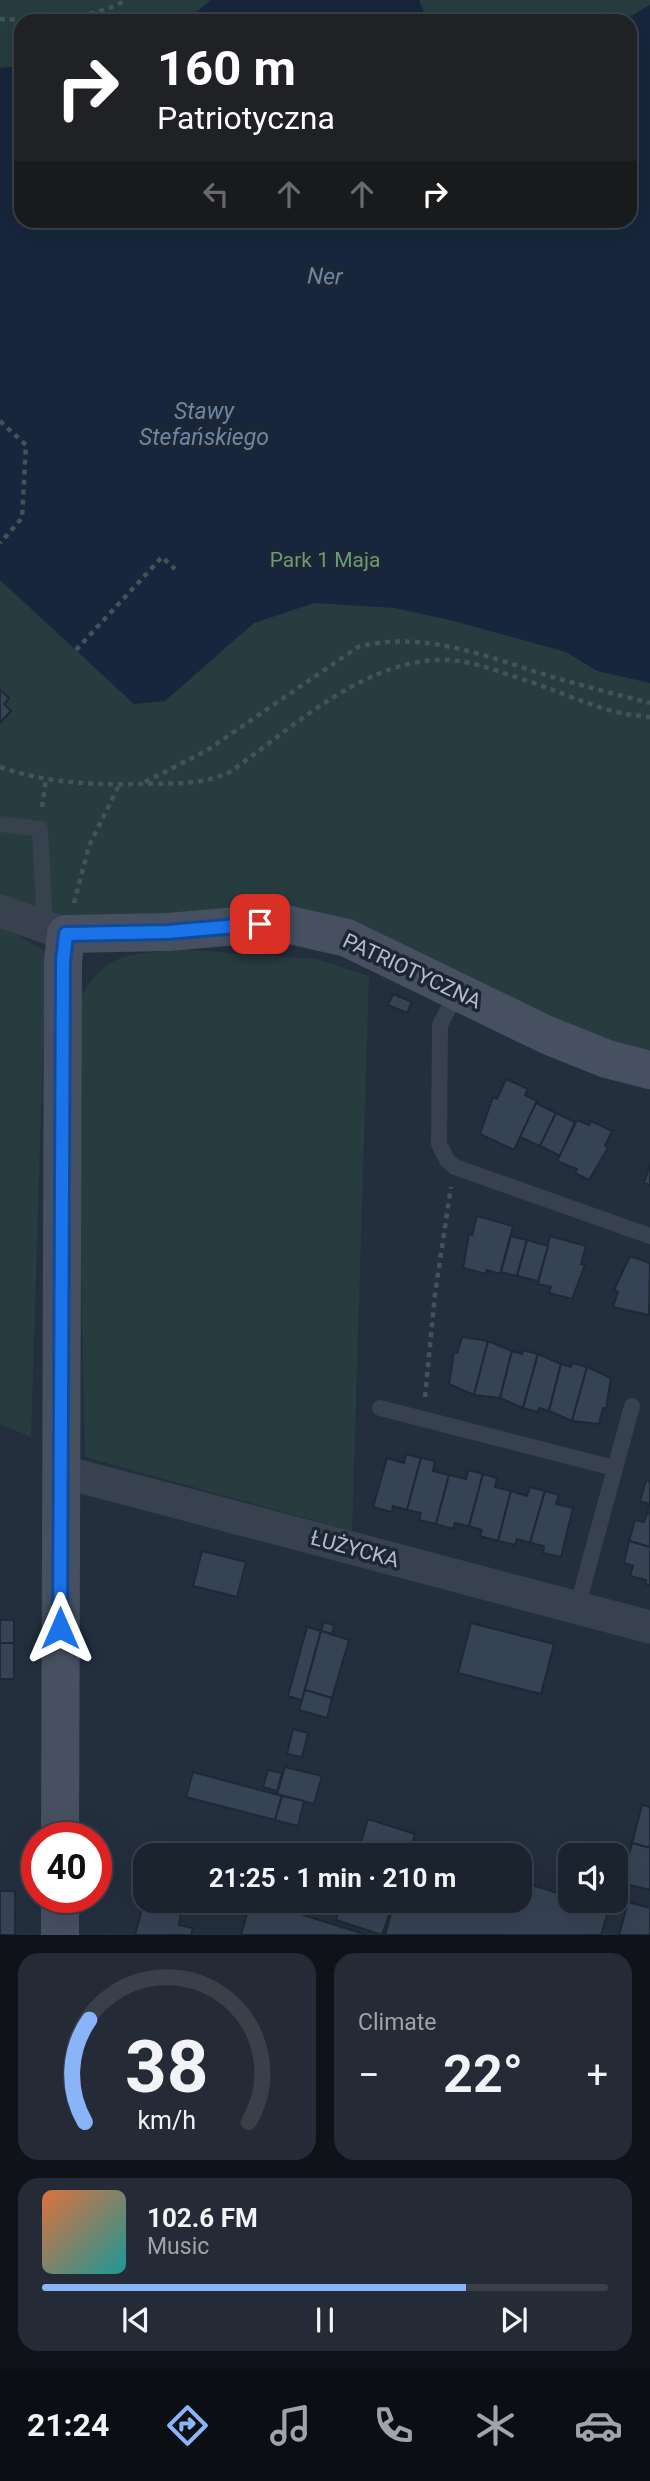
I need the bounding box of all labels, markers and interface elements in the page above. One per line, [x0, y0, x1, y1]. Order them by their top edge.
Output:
text: 160 m [157, 40, 296, 97]
icon: right [42, 42, 133, 133]
text: Patriotyczna [157, 99, 335, 137]
icon: left [197, 175, 235, 213]
icon: ahead [270, 175, 308, 213]
icon: ahead [343, 175, 381, 213]
icon: right [416, 175, 454, 213]
water label: Ner [307, 262, 345, 291]
water label: Stawy Stefańskiego [139, 398, 269, 451]
park label: Park 1 Maja [270, 548, 380, 572]
pin [230, 894, 290, 954]
icon: arrive [241, 905, 279, 943]
street label: PATRIOTYCZNA [339, 928, 485, 1014]
street label: ŁUŻYCKA [308, 1526, 402, 1572]
position arrow [23, 1591, 97, 1665]
speed limit sign: 40 [21, 1822, 112, 1913]
map controls [558, 1843, 628, 1913]
button: sound [558, 1843, 628, 1913]
text: 21:25 · 1 min · 210 m [209, 1863, 456, 1893]
text: Climate [358, 2009, 437, 2036]
text: 38 [125, 2025, 209, 2111]
text: 22° [443, 2044, 523, 2105]
text: − [358, 2053, 380, 2097]
text: + [586, 2053, 608, 2097]
text: km/h [138, 2106, 196, 2135]
text: 102.6 FM [147, 2203, 258, 2233]
text: Music [147, 2233, 209, 2260]
icon: previous [117, 2301, 155, 2339]
icon: pause [306, 2301, 344, 2339]
icon: next [495, 2301, 533, 2339]
icon: directions [163, 2401, 212, 2450]
icon: music [266, 2401, 315, 2450]
icon: phone [369, 2401, 418, 2450]
icon: climate [471, 2401, 520, 2450]
icon: car [574, 2401, 623, 2450]
text: 21:24 [27, 2406, 109, 2444]

